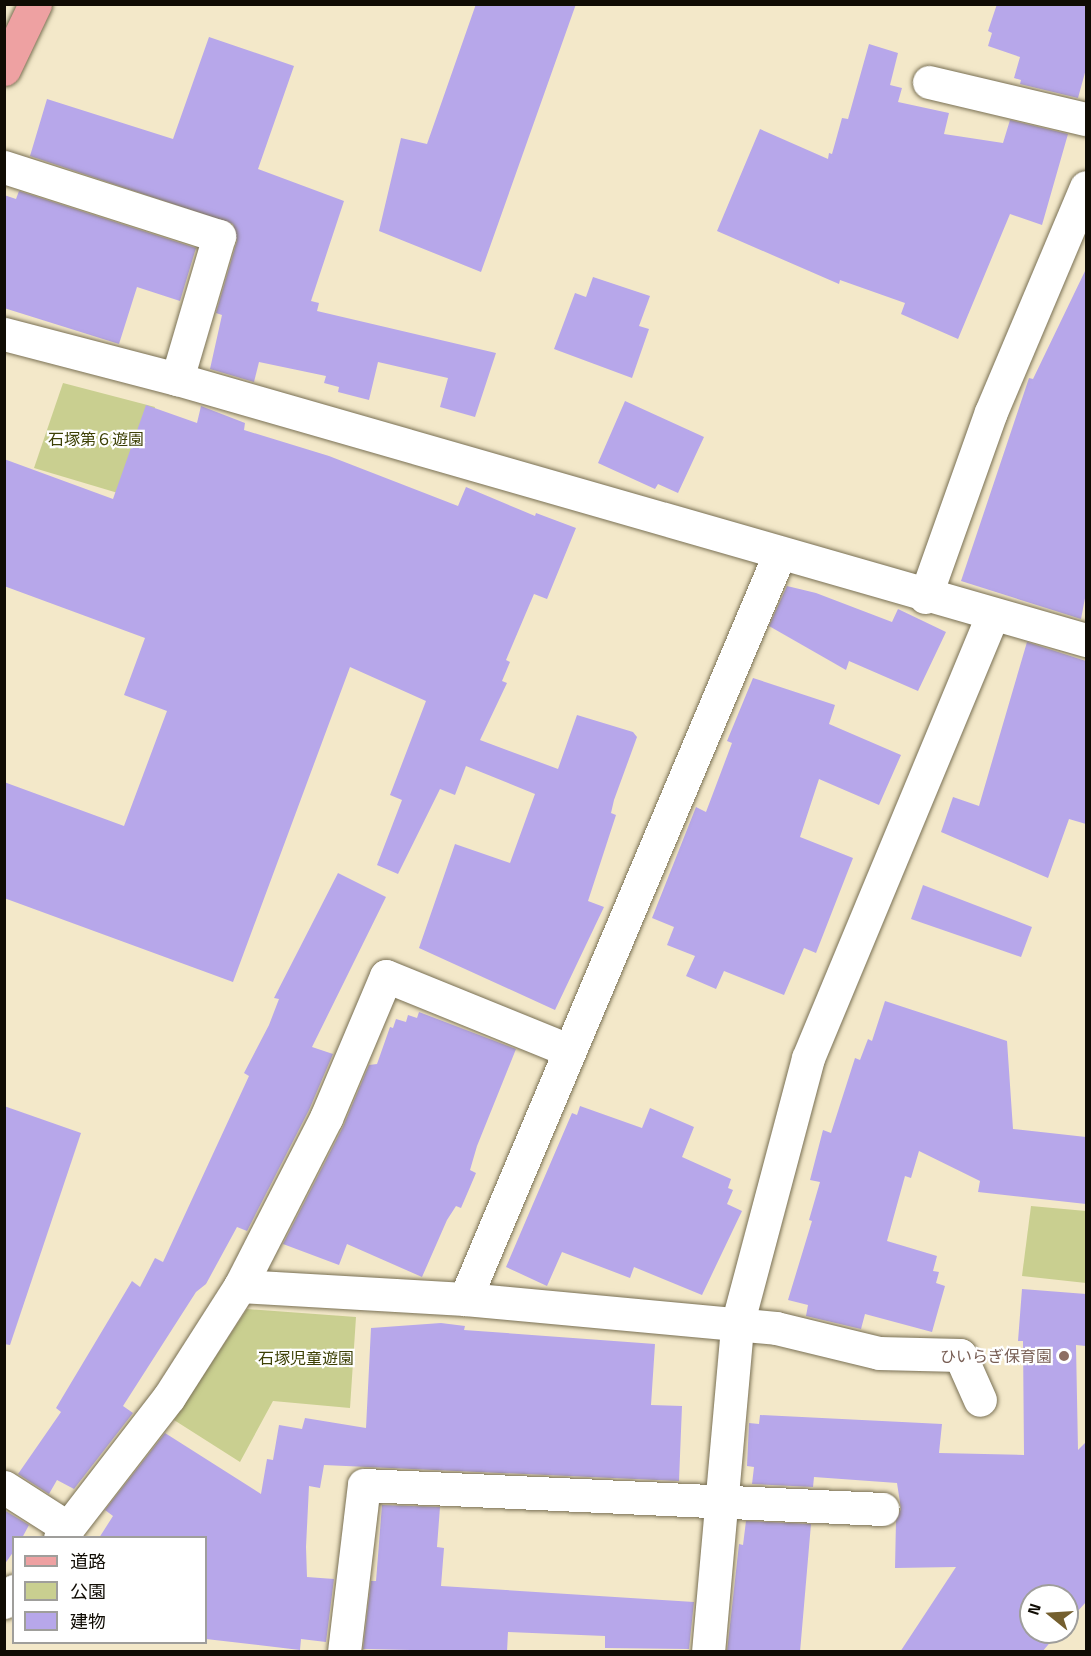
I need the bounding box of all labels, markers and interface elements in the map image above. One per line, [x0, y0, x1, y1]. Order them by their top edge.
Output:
park label: 石塚第６遊園 [48, 429, 144, 449]
place label: ひいらぎ保育園 [940, 1346, 1052, 1366]
park label: 石塚児童遊園 [258, 1348, 354, 1368]
marker: ひいらぎ保育園 [1057, 1349, 1071, 1363]
legend [12, 1536, 207, 1644]
text: 道路 [70, 1548, 106, 1575]
text: 公園 [70, 1578, 106, 1605]
north arrow [1019, 1584, 1079, 1644]
text: N [1021, 1600, 1047, 1618]
text: 建物 [70, 1608, 106, 1635]

